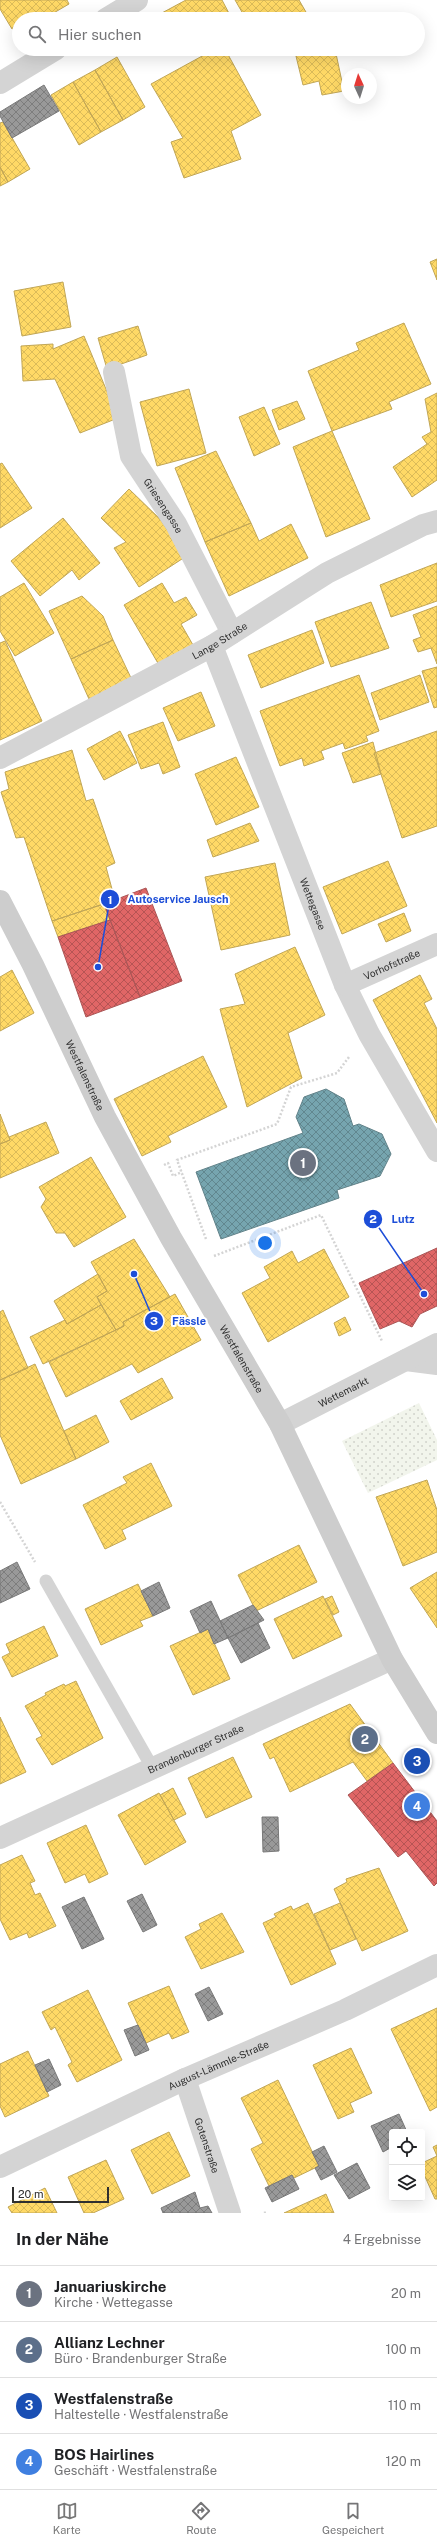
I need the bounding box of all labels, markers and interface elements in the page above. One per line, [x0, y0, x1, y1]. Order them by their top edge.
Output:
search box [12, 12, 425, 56]
icon: search [26, 23, 48, 45]
text: Hier suchen [58, 26, 141, 43]
north arrow [341, 68, 377, 104]
street label: Griesengasse [141, 476, 186, 535]
street label: Lange Straße [190, 619, 250, 662]
street label: Wettegasse [298, 876, 329, 932]
callout: Autoservice Jausch [100, 888, 237, 911]
text: 1 [107, 893, 113, 907]
text: Autoservice Jausch [128, 893, 228, 905]
street label: Vorhofstraße [361, 946, 422, 982]
street label: Westfalenstraße [63, 1038, 107, 1113]
pin: 1 [290, 1148, 316, 1178]
callout: Lutz [363, 1207, 422, 1230]
text: 2 [369, 1212, 377, 1226]
text: Lutz [392, 1213, 415, 1225]
your location [255, 1233, 275, 1253]
callout: Fässle [144, 1309, 214, 1332]
text: 3 [150, 1314, 158, 1328]
text: Fässle [172, 1315, 206, 1327]
street label: Westfalenstraße [217, 1323, 266, 1395]
street label: Wettemarkt [316, 1374, 371, 1410]
street label: Brandenburger Straße [146, 1721, 246, 1776]
pin: 2 [352, 1724, 378, 1754]
pin: 3 [404, 1746, 430, 1776]
pin: 4 [404, 1791, 430, 1821]
street label: August-Lämmle-Straße [166, 2037, 271, 2092]
street label: Gotenstraße [192, 2116, 222, 2175]
map controls [389, 2129, 425, 2201]
button: locate [389, 2129, 425, 2165]
button: layers [389, 2165, 425, 2201]
scale bar [12, 2185, 109, 2204]
text: 20 m [18, 2188, 43, 2200]
text: In der Nähe [16, 2229, 109, 2249]
text: 4 Ergebnisse [343, 2232, 421, 2247]
text: Januariuskirche [54, 2278, 166, 2295]
text: 1 [26, 2286, 32, 2301]
text: 20 m [391, 2286, 421, 2301]
text: Kirche · Wettegasse [54, 2295, 173, 2310]
text: Allianz Lechner [54, 2334, 165, 2351]
text: 2 [25, 2342, 33, 2357]
text: 100 m [385, 2342, 421, 2357]
text: Büro · Brandenburger Straße [54, 2351, 227, 2366]
text: Westfalenstraße [54, 2390, 173, 2407]
text: 3 [25, 2398, 33, 2413]
text: 110 m [388, 2398, 421, 2413]
text: Haltestelle · Westfalenstraße [54, 2407, 228, 2422]
text: BOS Hairlines [54, 2446, 154, 2463]
text: 4 [25, 2454, 33, 2469]
text: 120 m [386, 2454, 421, 2469]
text: Geschäft · Westfalenstraße [54, 2463, 217, 2478]
tab: Karte [53, 2500, 81, 2536]
tab: Route [186, 2500, 216, 2536]
tab: Gespeichert [322, 2500, 384, 2536]

